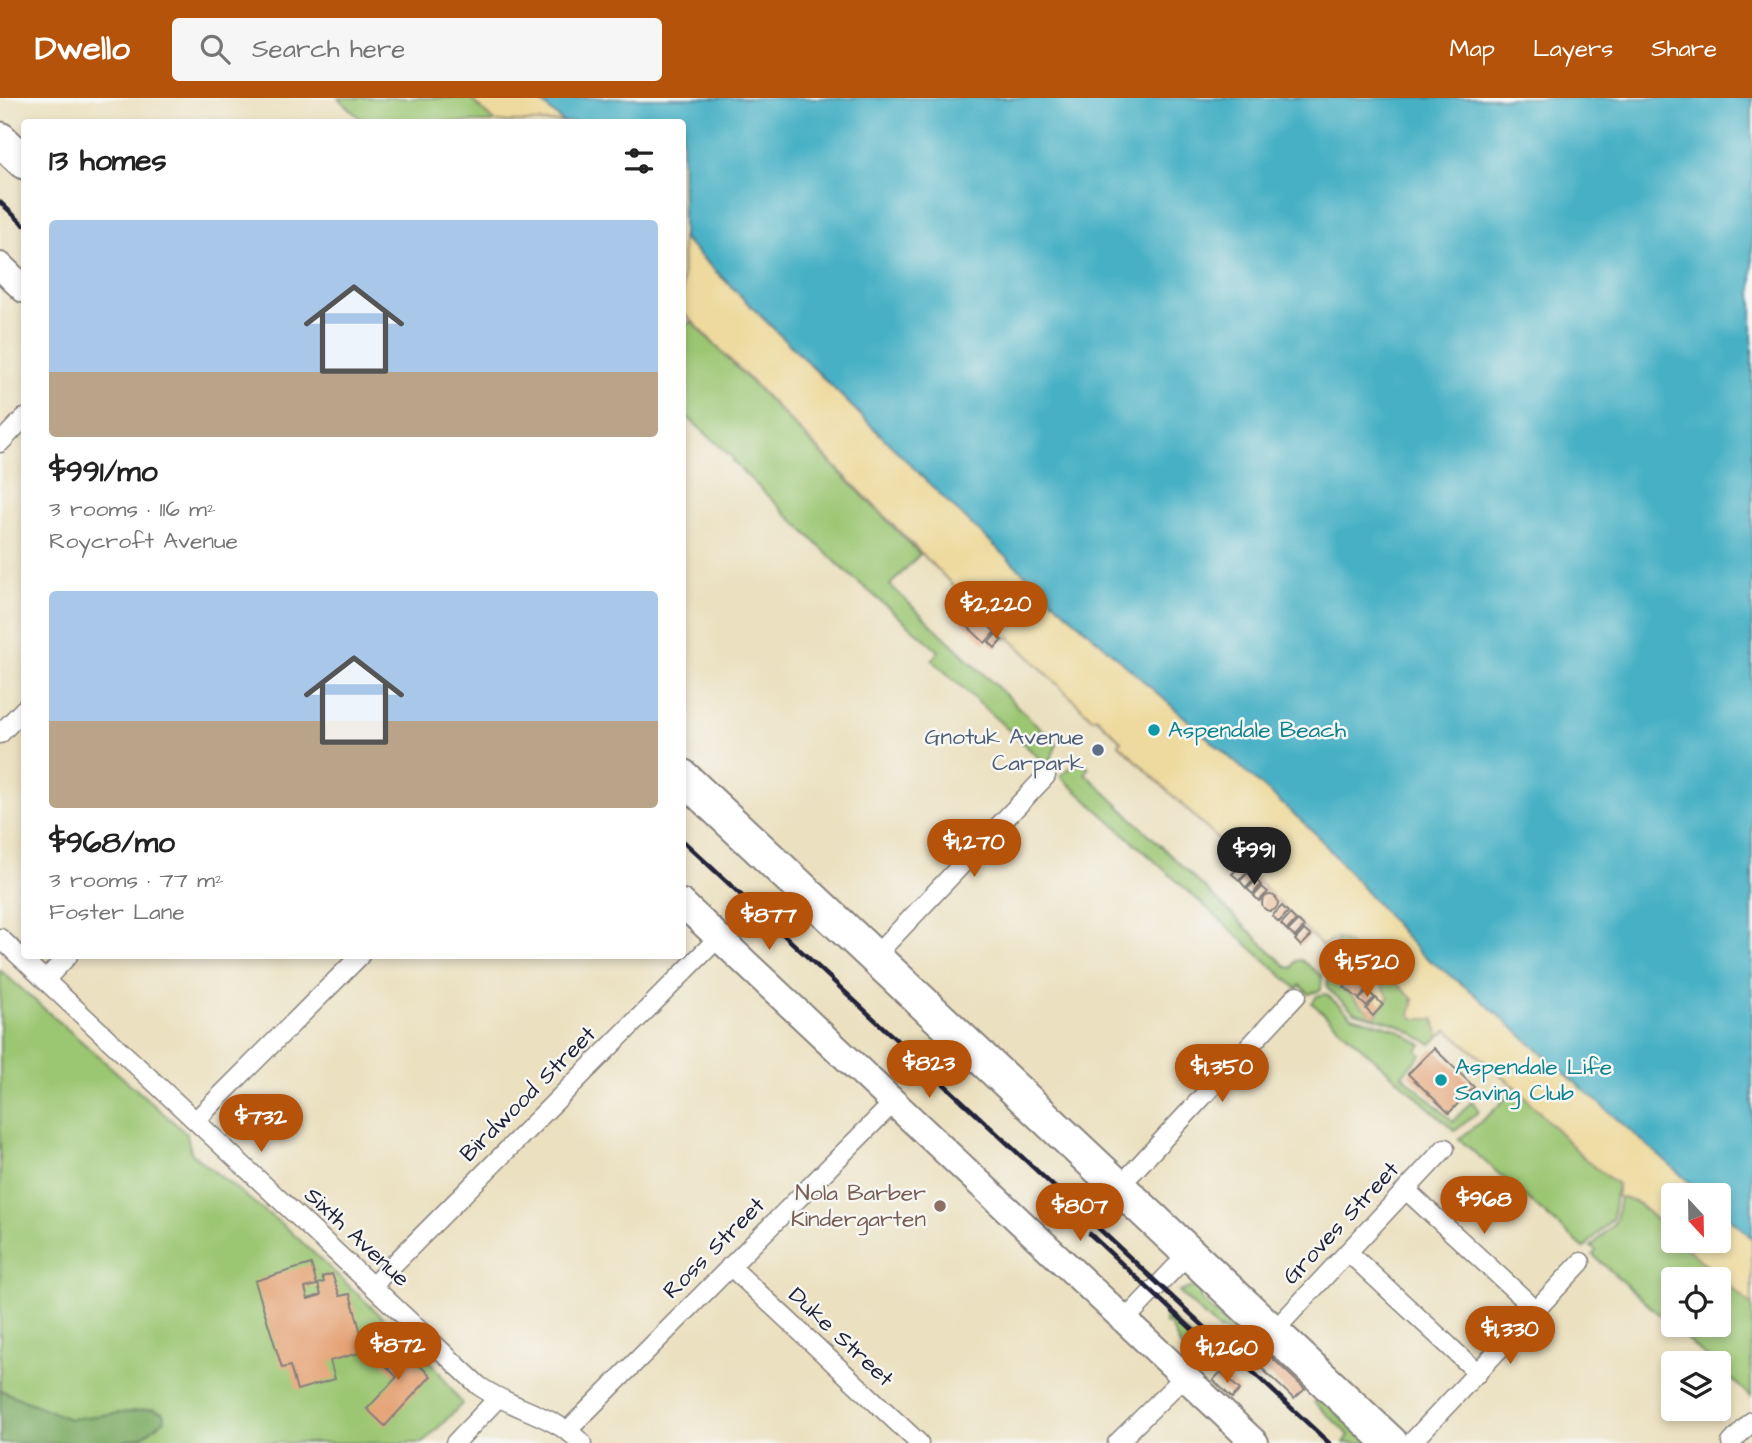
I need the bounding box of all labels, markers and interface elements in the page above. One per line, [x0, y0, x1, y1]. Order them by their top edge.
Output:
search box [172, 18, 662, 81]
text: Dwello [35, 26, 130, 72]
icon: search [196, 30, 234, 68]
text: Search here [252, 31, 405, 67]
text: Map [1450, 32, 1495, 66]
text: Layers [1533, 32, 1613, 66]
text: Share [1651, 32, 1717, 66]
text: 13 homes [49, 140, 166, 182]
icon: filters [620, 142, 658, 180]
icon: home [291, 266, 417, 392]
text: $991/mo [49, 451, 158, 493]
text: 3 rooms · 116 m² [49, 493, 216, 525]
text: Roycroft Avenue [49, 525, 238, 557]
pin: $2,220 [939, 582, 1053, 641]
text: $2,220 [961, 588, 1031, 620]
icon: home [291, 637, 417, 763]
place label: Aspendale Beach [1168, 714, 1347, 746]
place label: Gnotuk Avenue Carpark [925, 721, 1084, 779]
marker: Aspendale Beach [1146, 722, 1162, 738]
marker: Gnotuk Avenue Carpark [1090, 742, 1106, 758]
pin: $1,270 [917, 820, 1031, 879]
text: $968/mo [49, 822, 175, 864]
text: $1,270 [943, 826, 1005, 858]
pin: $991 [1213, 828, 1295, 887]
text: $991 [1233, 834, 1275, 866]
text: 3 rooms · 77 m² [49, 864, 224, 896]
pin: $877 [728, 892, 810, 952]
text: Foster Lane [49, 896, 185, 928]
text: $877 [741, 899, 797, 931]
pin: $1,520 [1310, 940, 1424, 999]
text: $1,520 [1335, 946, 1399, 978]
street label: Birdwood Street [453, 1018, 604, 1169]
pin: $823 [888, 1040, 970, 1100]
pin: $1,350 [1165, 1044, 1279, 1104]
text: $823 [903, 1047, 955, 1079]
text: $1,350 [1191, 1051, 1253, 1083]
place label: Aspendale Life Saving Club [1455, 1051, 1612, 1110]
marker: Aspendale Life Saving Club [1433, 1072, 1449, 1088]
pin: $732 [220, 1094, 302, 1154]
text: $732 [235, 1101, 287, 1133]
street label: Groves Street [1276, 1154, 1407, 1292]
pin: $968 [1443, 1176, 1525, 1236]
place label: Nola Barber Kindergarten [791, 1177, 926, 1236]
street label: Sixth Avenue [297, 1180, 417, 1294]
text: $968 [1456, 1183, 1512, 1215]
north arrow [1661, 1183, 1731, 1253]
map controls [1661, 1183, 1731, 1421]
pin: $807 [1039, 1184, 1121, 1243]
street label: Ross Street [656, 1189, 773, 1306]
text: $807 [1052, 1190, 1108, 1222]
marker: Nola Barber Kindergarten [932, 1198, 948, 1214]
button: locate [1661, 1267, 1731, 1337]
street label: Duke Street [781, 1280, 901, 1395]
pin: $1,330 [1453, 1306, 1567, 1366]
text: $1,330 [1481, 1313, 1539, 1345]
pin: $872 [357, 1322, 439, 1382]
pin: $1,260 [1170, 1326, 1284, 1385]
text: $872 [370, 1329, 426, 1361]
text: $1,260 [1196, 1332, 1258, 1364]
button: layers [1661, 1351, 1731, 1421]

